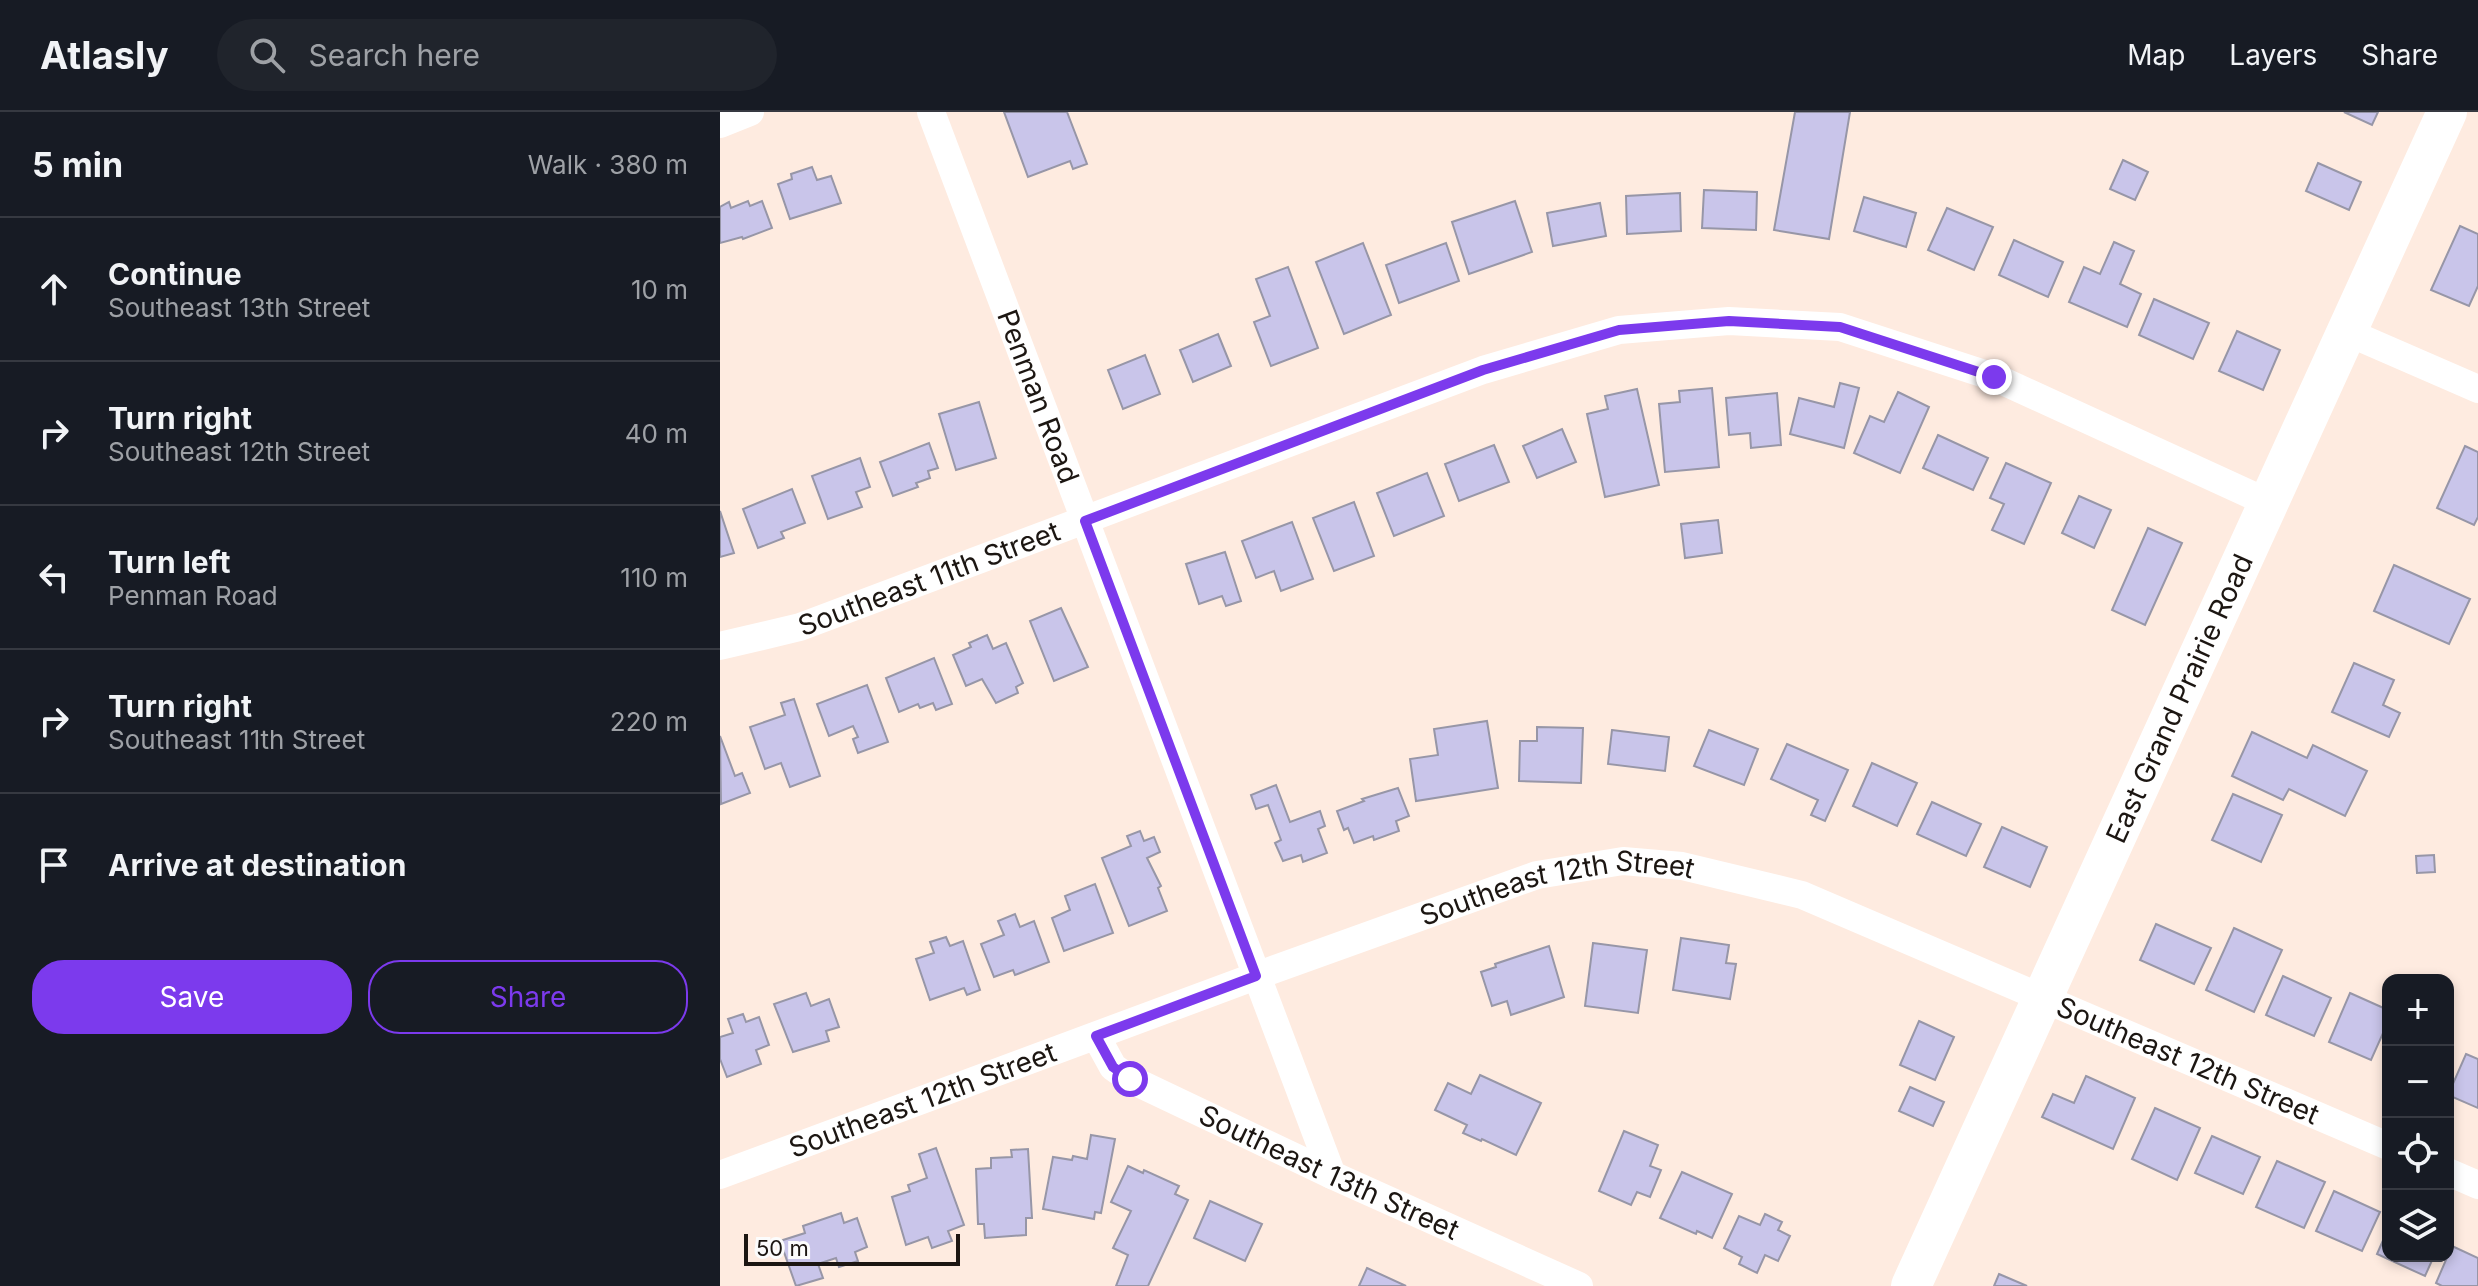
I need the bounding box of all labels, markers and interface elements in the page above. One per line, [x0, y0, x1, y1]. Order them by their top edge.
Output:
search box [217, 19, 777, 91]
text: Atlasly [40, 32, 169, 78]
icon: search [245, 33, 289, 77]
text: Search here [309, 37, 480, 73]
text: Map [2127, 38, 2185, 72]
text: Layers [2229, 38, 2317, 72]
text: Share [2361, 38, 2438, 72]
text: 5 min [32, 144, 123, 185]
text: Walk · 380 m [528, 149, 688, 180]
text: Continue [108, 256, 242, 292]
icon: ahead [32, 267, 76, 311]
text: 10 m [631, 274, 688, 305]
text: Southeast 13th Street [108, 292, 370, 323]
street label: Penman Road [990, 305, 1086, 488]
route end [1976, 359, 2012, 395]
text: Turn right [108, 400, 252, 436]
icon: right [32, 411, 76, 455]
text: 40 m [625, 418, 688, 449]
text: Southeast 12th Street [108, 436, 370, 467]
street label: Southeast 11th Street [793, 514, 1065, 643]
text: Turn left [108, 544, 230, 580]
street label: East Grand Prairie Road [2099, 549, 2260, 848]
icon: left [32, 555, 76, 599]
text: 110 m [620, 562, 688, 593]
text: Penman Road [108, 580, 278, 611]
text: Turn right [108, 688, 252, 724]
icon: right [32, 699, 76, 743]
text: 220 m [610, 706, 688, 737]
text: Southeast 11th Street [108, 724, 365, 755]
icon: arrive [32, 843, 76, 887]
street label: Southeast 12th Street [1415, 843, 1698, 933]
text: Arrive at destination [108, 847, 406, 883]
button: Save [32, 960, 352, 1034]
button: Share [368, 960, 688, 1034]
map controls [2382, 974, 2454, 1262]
button: + [2382, 974, 2454, 1046]
street label: Southeast 12th Street [2051, 989, 2324, 1132]
street label: Southeast 12th Street [784, 1035, 1061, 1165]
button: − [2382, 1046, 2454, 1118]
route start [1112, 1061, 1148, 1097]
street label: Southeast 13th Street [1194, 1097, 1464, 1247]
button: locate [2382, 1118, 2454, 1190]
button: layers [2382, 1190, 2454, 1262]
scale bar [744, 1230, 960, 1266]
text: 50 m [756, 1235, 809, 1261]

